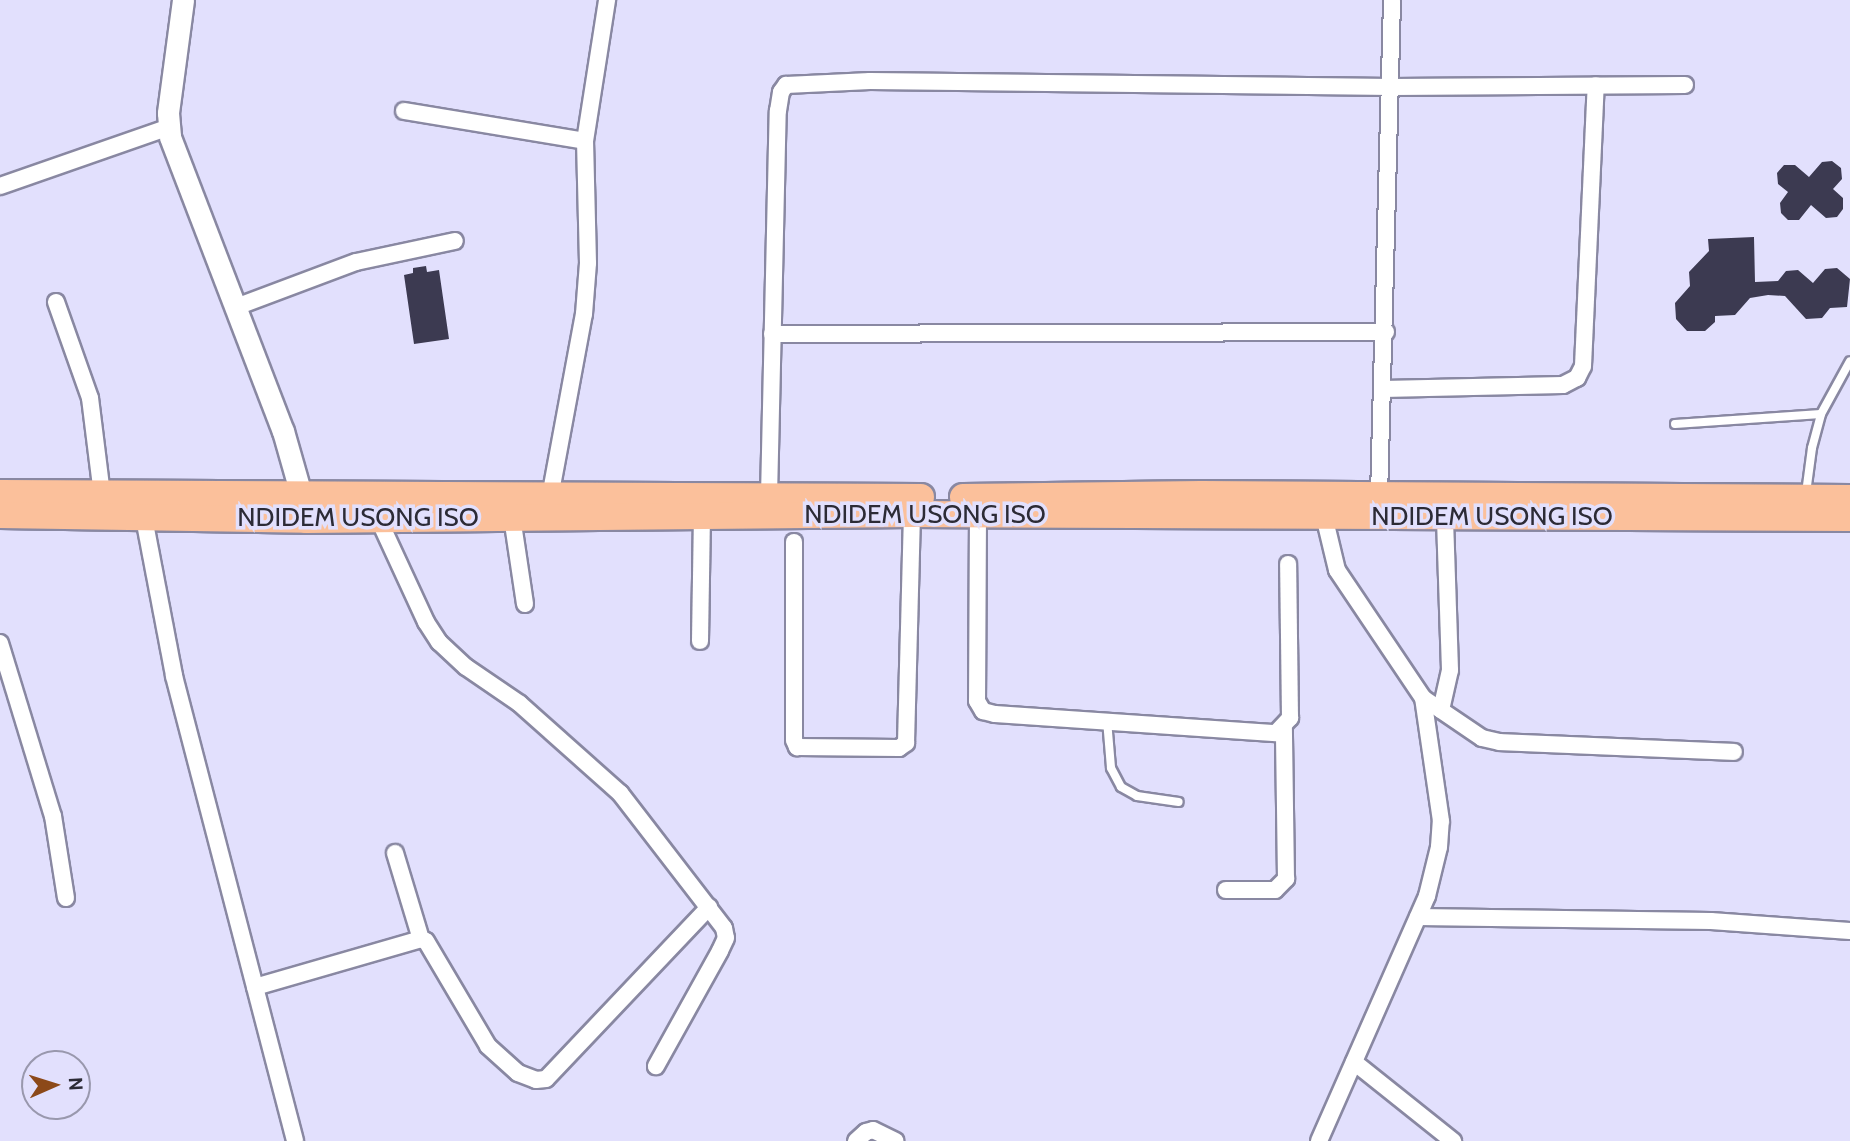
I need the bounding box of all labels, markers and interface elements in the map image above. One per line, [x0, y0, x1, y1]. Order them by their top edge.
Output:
street label: NDIDEM USONG ISO [804, 499, 1046, 531]
street label: NDIDEM USONG ISO [1371, 501, 1613, 533]
street label: NDIDEM USONG ISO [237, 502, 479, 534]
north arrow [21, 1050, 91, 1120]
text: N [64, 1077, 87, 1091]

